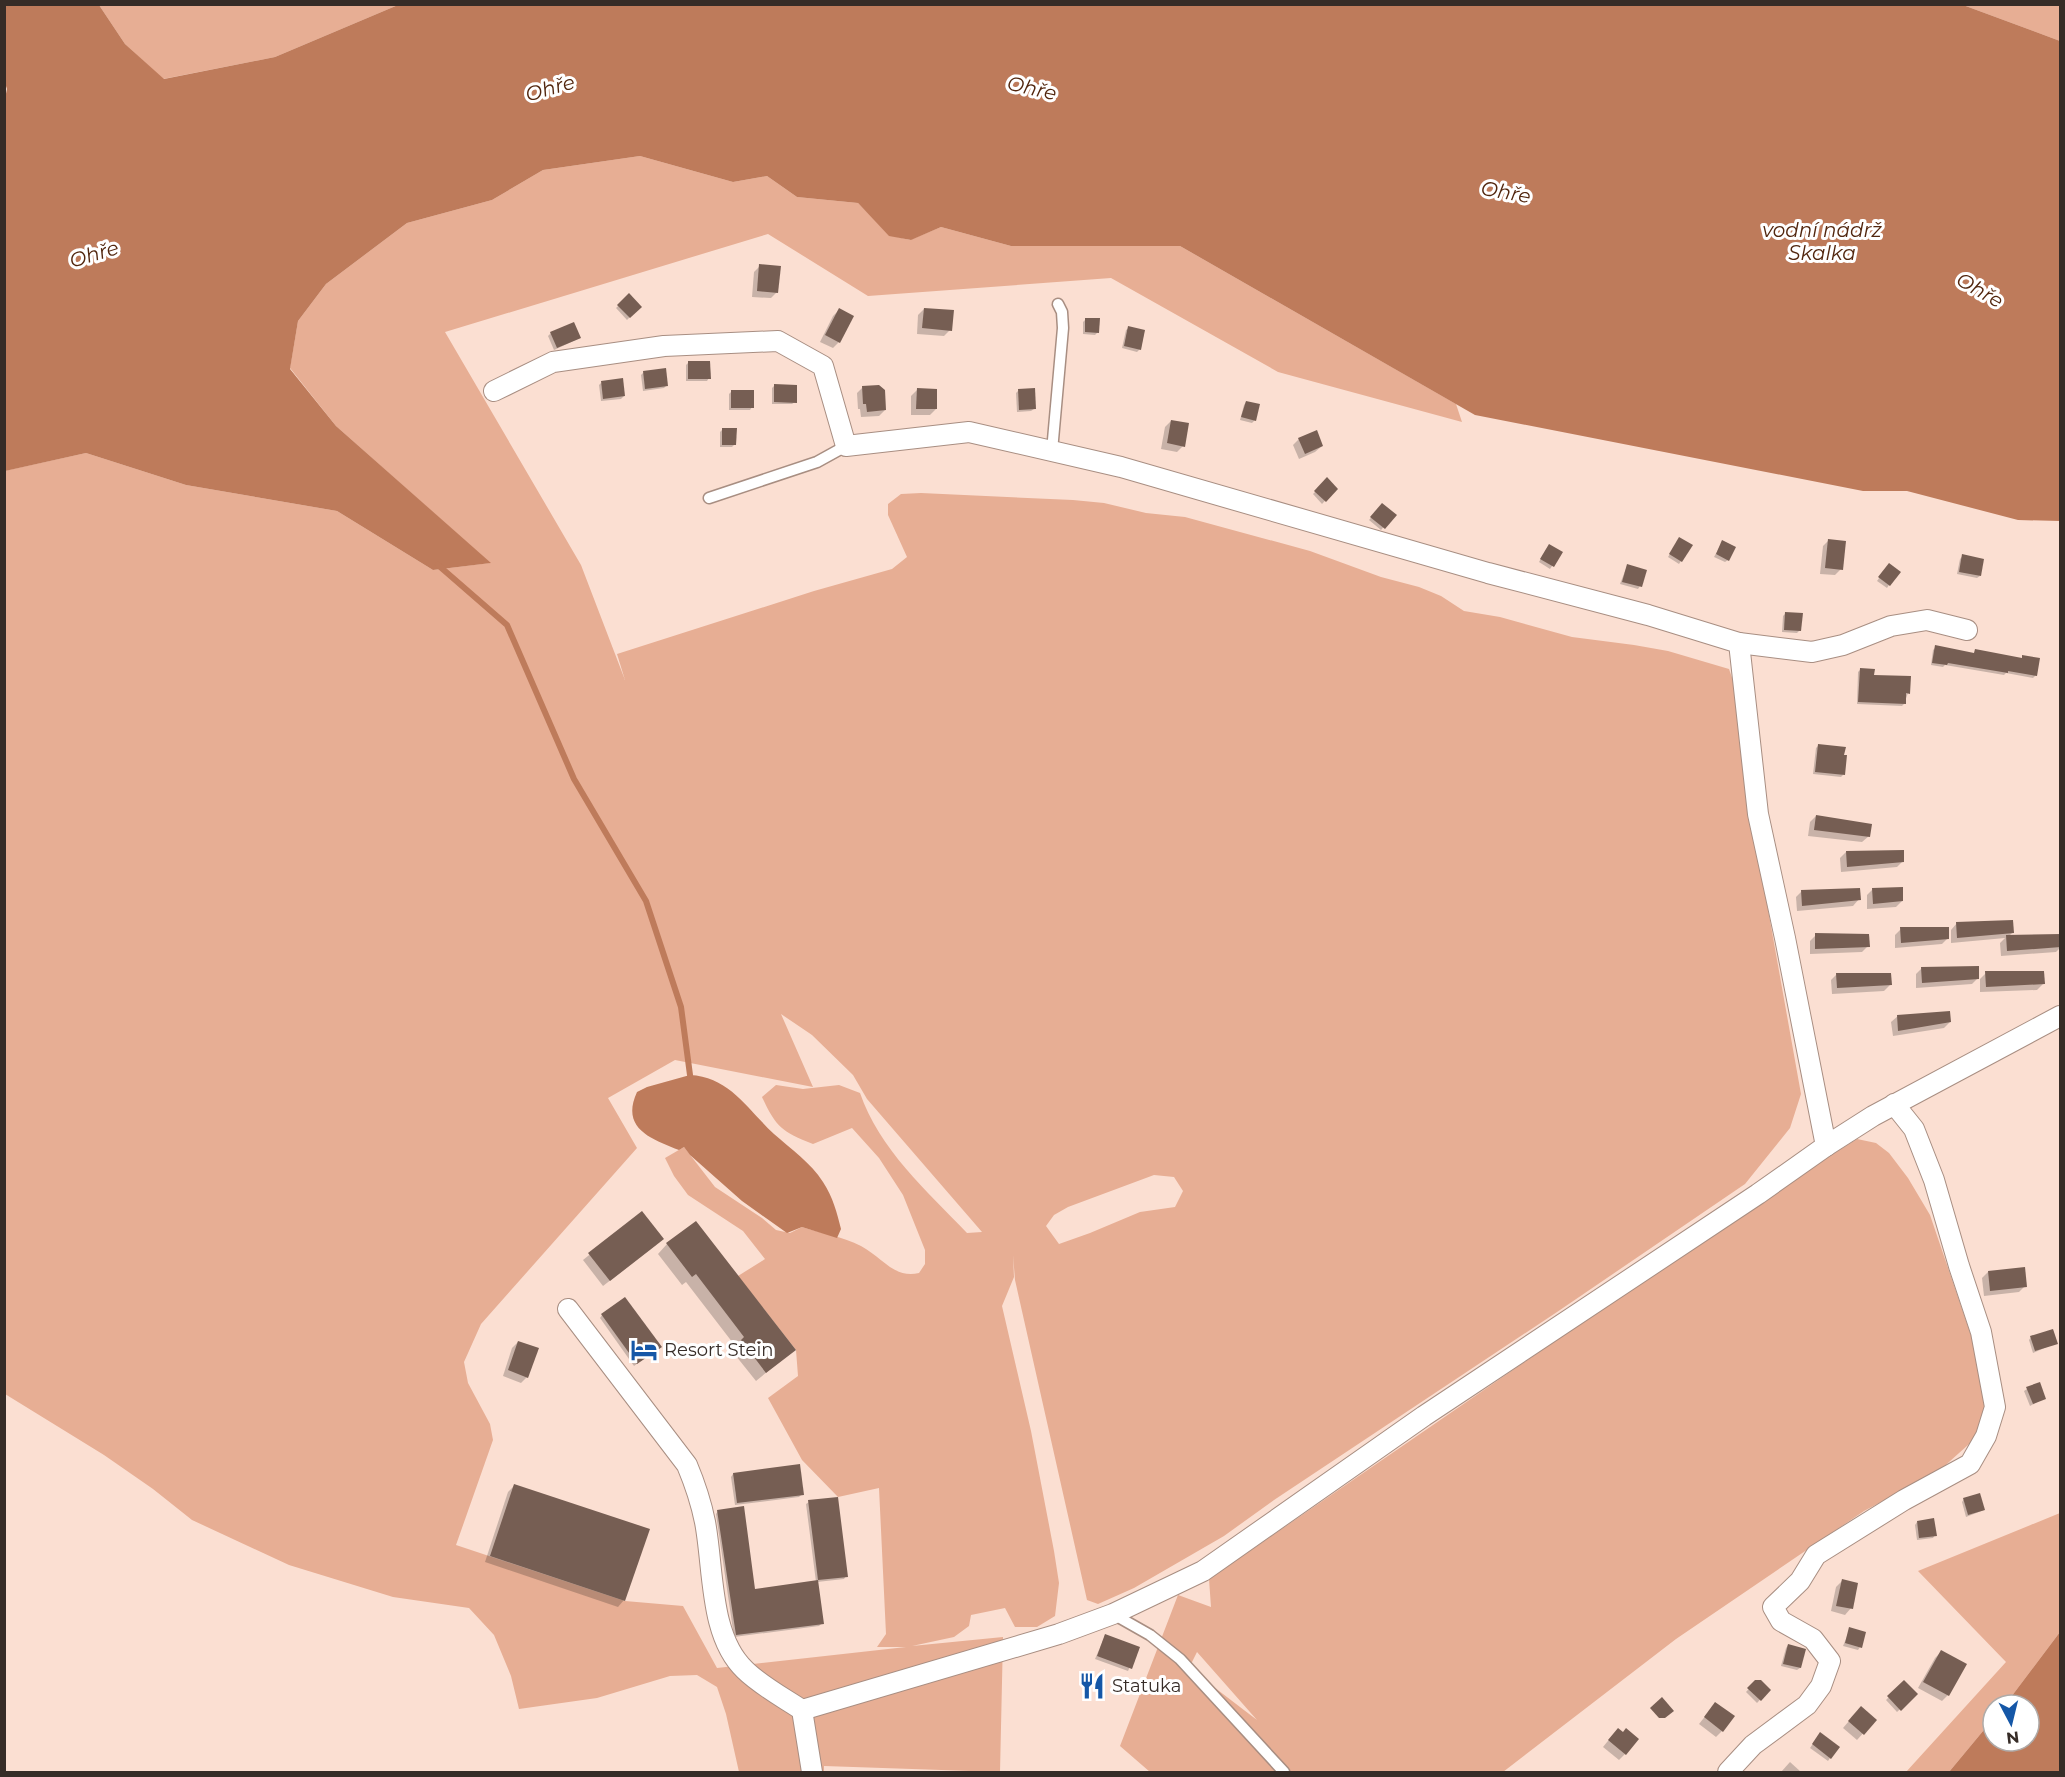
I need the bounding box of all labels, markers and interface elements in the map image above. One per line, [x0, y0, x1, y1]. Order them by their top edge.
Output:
water label: Ohře [523, 70, 577, 106]
water label: Ohře [1005, 71, 1059, 105]
water label: Ohře [1479, 176, 1533, 208]
water label: vodní nádrž Skalka [1762, 218, 1883, 265]
water label: Ohře [67, 235, 121, 273]
water label: Ohře [1952, 267, 2008, 313]
hotel icon: Resort Stein [629, 1335, 659, 1365]
place label: Resort Stein [664, 1339, 773, 1361]
restaurant icon: Statuka [1077, 1671, 1107, 1701]
place label: Statuka [1112, 1675, 1181, 1697]
north arrow [1981, 1693, 2041, 1753]
text: N [2005, 1727, 2020, 1748]

